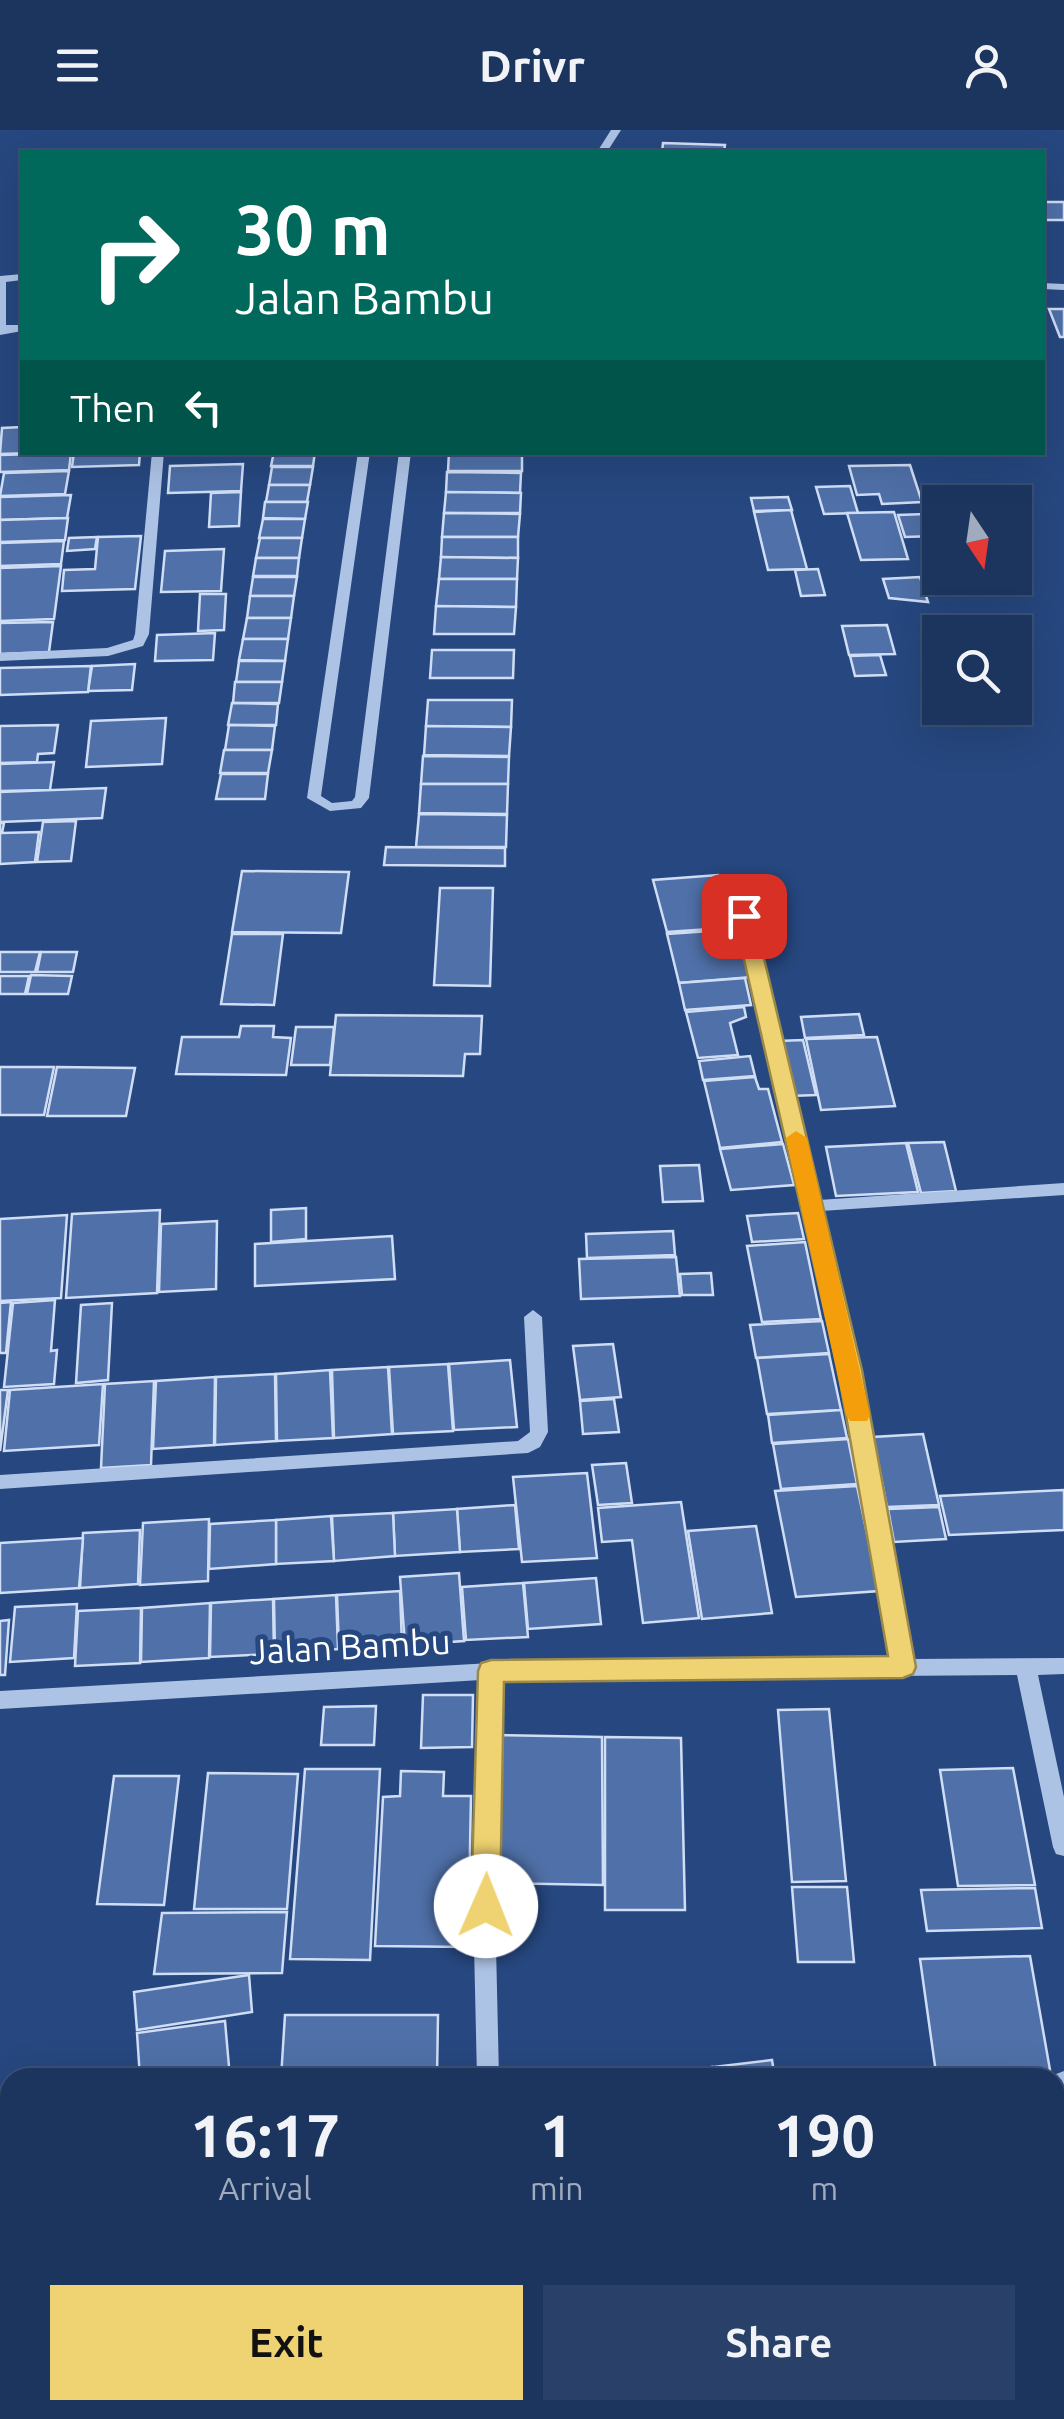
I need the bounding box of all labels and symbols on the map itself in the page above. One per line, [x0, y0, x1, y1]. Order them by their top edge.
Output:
north arrow [922, 485, 1032, 595]
pin [702, 874, 787, 959]
street label: Jalan Bambu [248, 1621, 452, 1671]
position arrow [434, 1854, 538, 1958]

